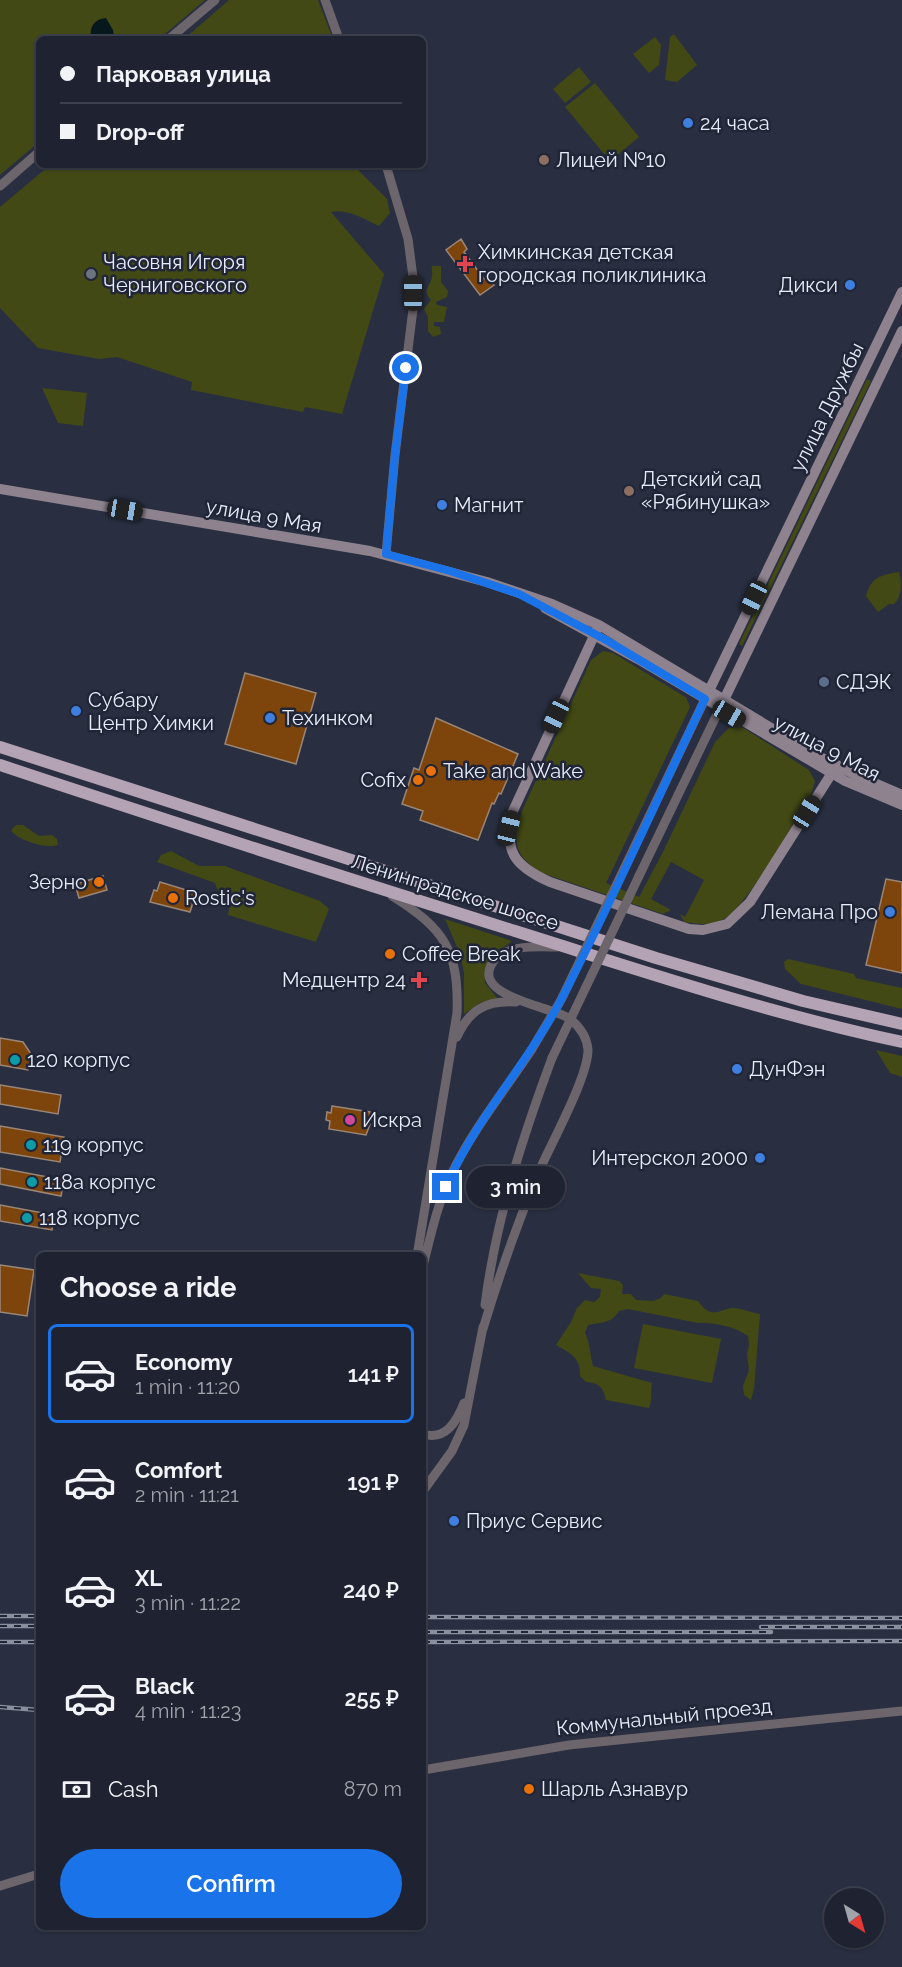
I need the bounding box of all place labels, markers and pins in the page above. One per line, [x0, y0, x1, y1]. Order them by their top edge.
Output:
place label: 24 часа [700, 111, 770, 135]
marker: 24 часа [681, 116, 695, 130]
place label: Лицей №10 [556, 148, 666, 172]
marker: Лицей №10 [537, 153, 551, 167]
place label: Химкинская детская городская поликлиника [478, 240, 707, 287]
place label: Часовня Игоря Черниговского [103, 250, 247, 297]
marker: Химкинская детская городская поликлиника [456, 255, 474, 273]
marker: Часовня Игоря Черниговского [84, 267, 98, 281]
place label: Дикси [778, 273, 838, 297]
marker: Дикси [843, 278, 857, 292]
place label: Детский сад «Рябинушка» [641, 467, 770, 514]
marker: Детский сад «Рябинушка» [622, 484, 636, 498]
place label: Магнит [454, 493, 524, 517]
marker: Магнит [435, 498, 449, 512]
place label: СДЭК [836, 670, 892, 694]
marker: СДЭК [817, 675, 831, 689]
place label: Субару Центр Химки [88, 688, 214, 735]
marker: Субару Центр Химки [69, 704, 83, 718]
place label: Техинком [282, 706, 373, 730]
marker: Техинком [263, 711, 277, 725]
place label: Take and Wake [443, 759, 583, 783]
marker: Take and Wake [424, 764, 438, 778]
place label: Cofix [360, 768, 406, 792]
marker: Cofix [411, 773, 425, 787]
place label: Зерно [28, 870, 87, 894]
marker: Зерно [92, 875, 106, 889]
place label: Rostic's [185, 886, 255, 910]
marker: Rostic's [166, 891, 180, 905]
place label: Лемана Про [761, 900, 878, 924]
marker: Лемана Про [883, 905, 897, 919]
place label: Coffee Break [402, 942, 521, 966]
marker: Coffee Break [383, 947, 397, 961]
place label: Медцентр 24 [282, 968, 406, 992]
marker: Медцентр 24 [410, 971, 428, 989]
place label: 120 корпус [27, 1048, 130, 1072]
marker: 120 корпус [8, 1053, 22, 1067]
place label: ДунФэн [749, 1057, 825, 1081]
marker: ДунФэн [730, 1062, 744, 1076]
place label: Искра [362, 1108, 422, 1132]
marker: Искра [343, 1113, 357, 1127]
place label: 119 корпус [43, 1133, 144, 1157]
marker: 119 корпус [24, 1138, 38, 1152]
place label: Интерскол 2000 [591, 1146, 748, 1170]
marker: Интерскол 2000 [753, 1151, 767, 1165]
place label: 118а корпус [44, 1170, 156, 1194]
marker: 118а корпус [25, 1175, 39, 1189]
place label: 118 корпус [39, 1206, 140, 1230]
marker: 118 корпус [20, 1211, 34, 1225]
place label: Приус Сервис [466, 1509, 602, 1533]
marker: Приус Сервис [447, 1514, 461, 1528]
place label: Шарль Азнавур [541, 1777, 688, 1801]
marker: Шарль Азнавур [522, 1782, 536, 1796]

